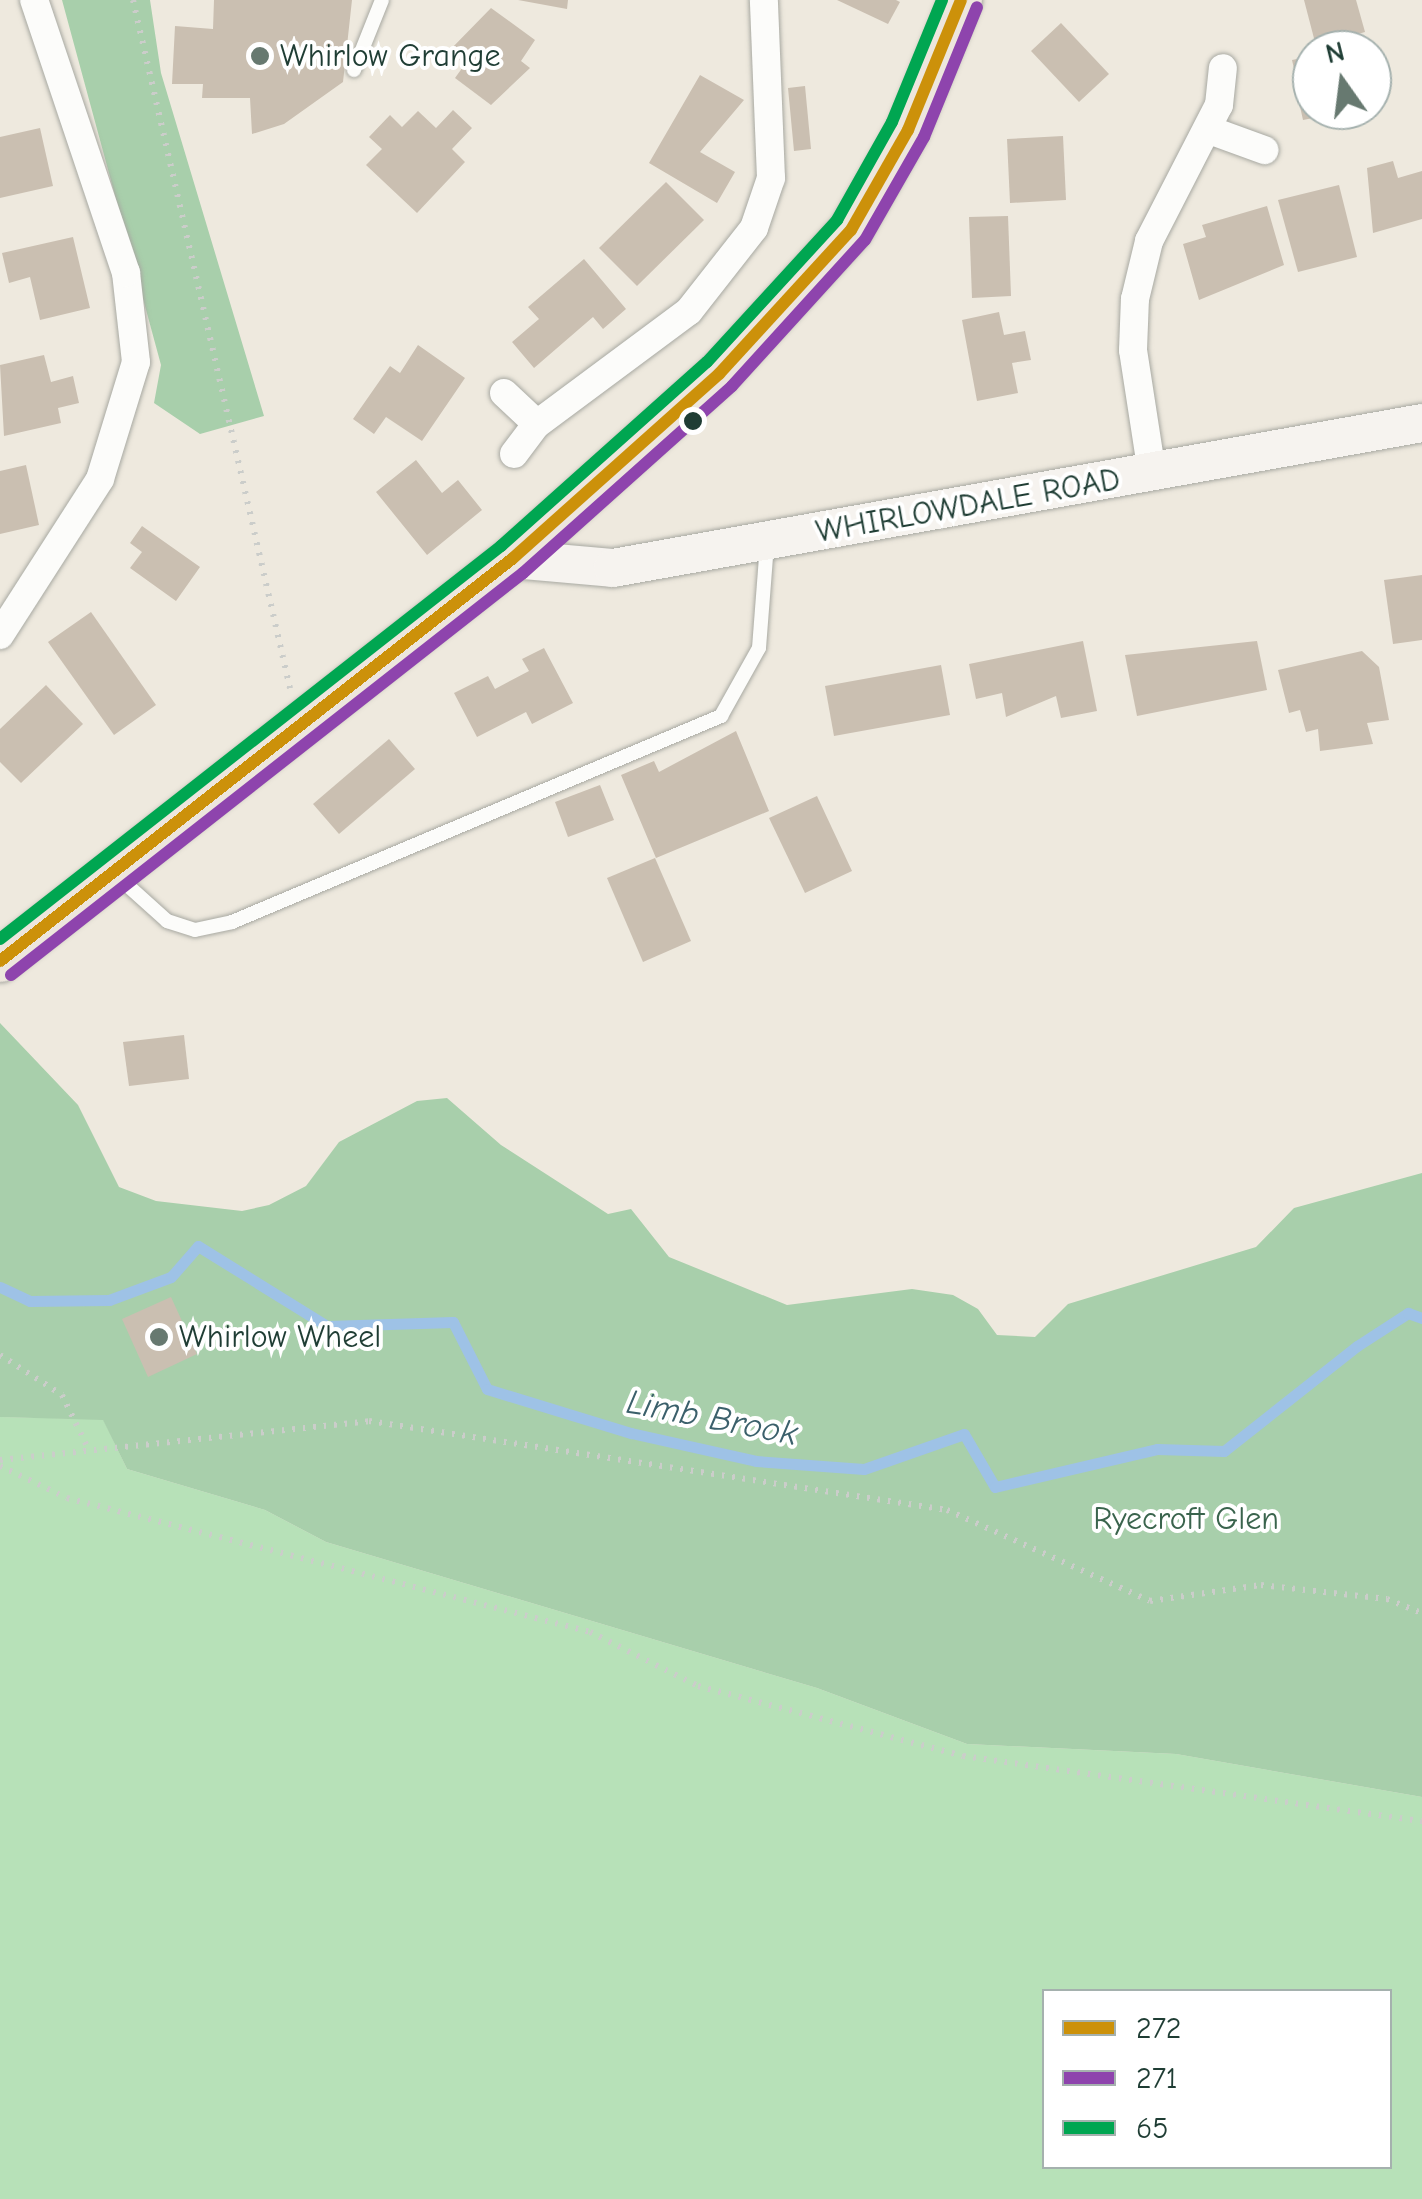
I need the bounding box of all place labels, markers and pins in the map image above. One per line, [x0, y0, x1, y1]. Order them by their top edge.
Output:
place label: Whirlow Grange [280, 37, 501, 75]
marker: Whirlow Grange [249, 45, 271, 67]
unlabelled marker [683, 411, 703, 431]
place label: Whirlow Wheel [179, 1318, 381, 1356]
marker: Whirlow Wheel [148, 1326, 170, 1348]

